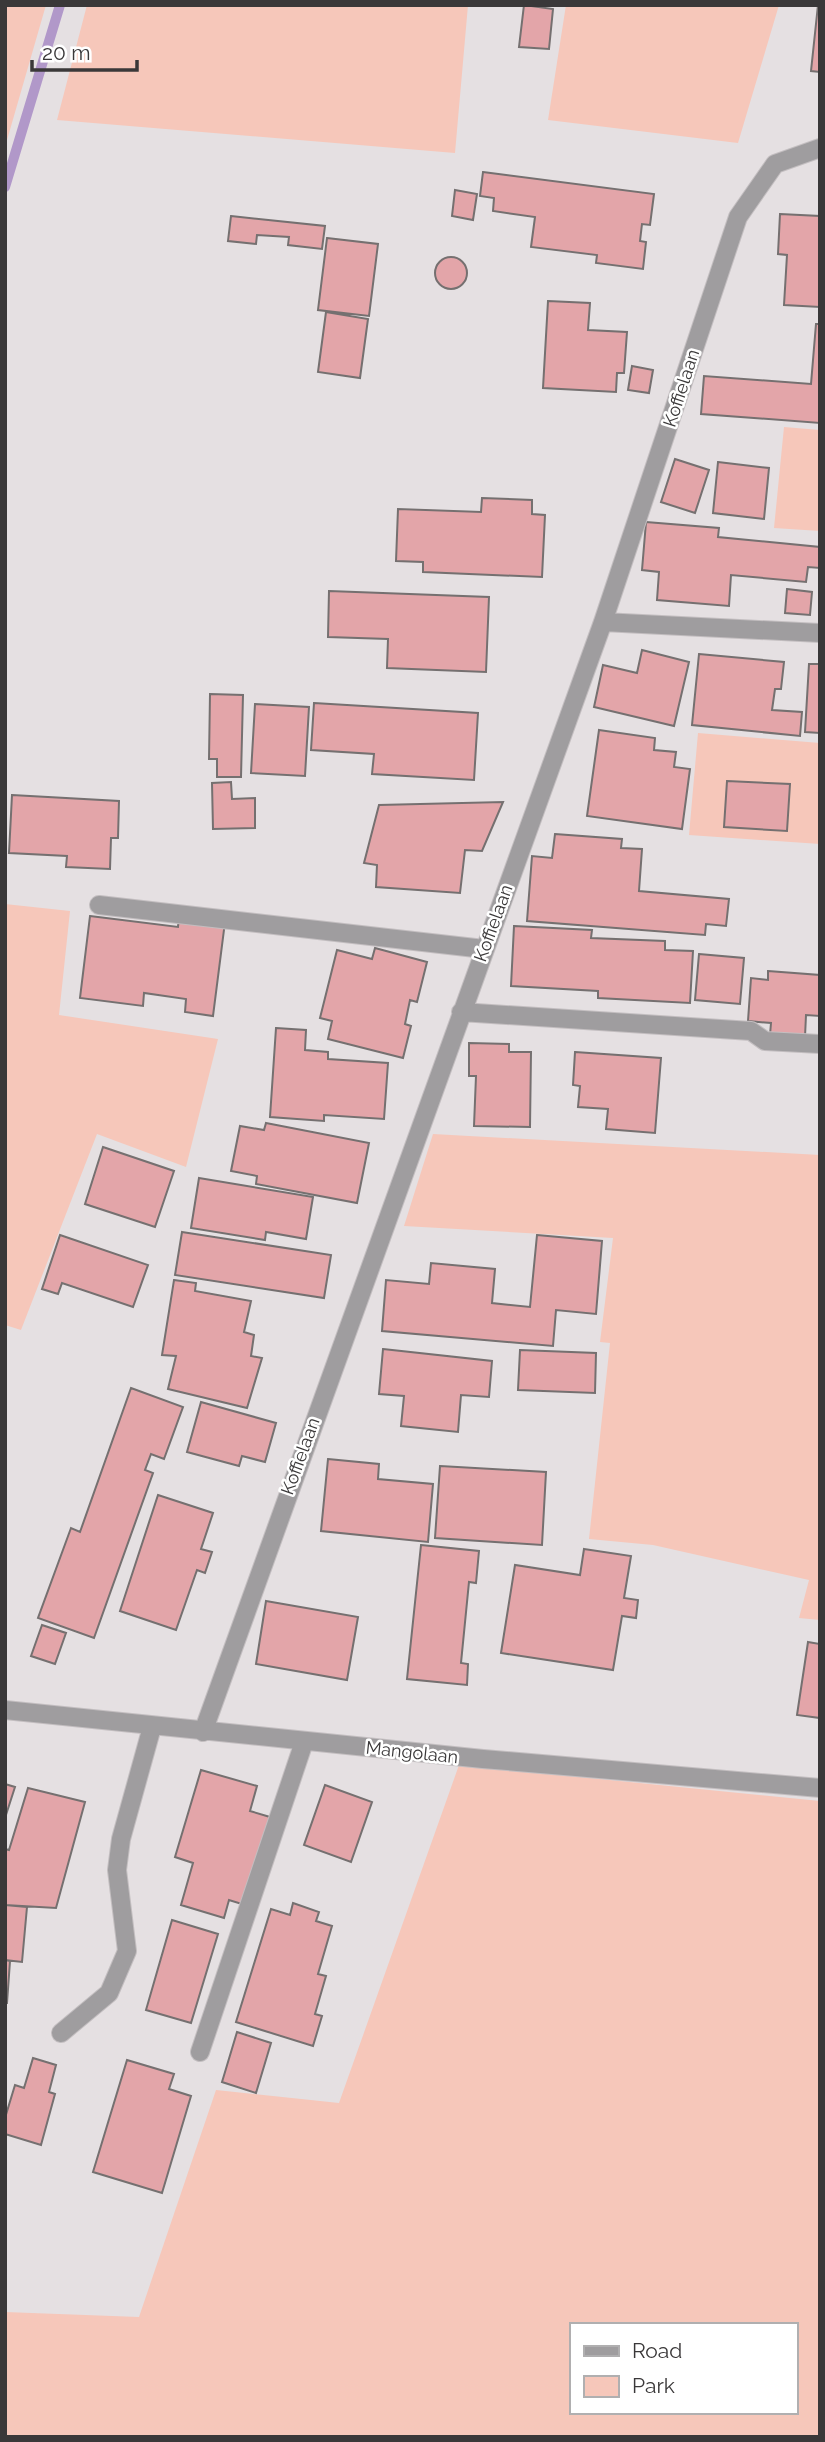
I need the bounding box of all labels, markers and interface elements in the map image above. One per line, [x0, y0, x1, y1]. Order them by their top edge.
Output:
scale bar [32, 28, 136, 72]
text: 20 m [42, 40, 90, 65]
street label: Koffielaan [659, 347, 703, 429]
street label: Koffielaan [469, 882, 517, 964]
street label: Koffielaan [276, 1415, 324, 1497]
street label: Mangolaan [365, 1737, 459, 1767]
legend [570, 2323, 797, 2414]
text: Road [632, 2338, 682, 2363]
text: Park [632, 2373, 675, 2398]

